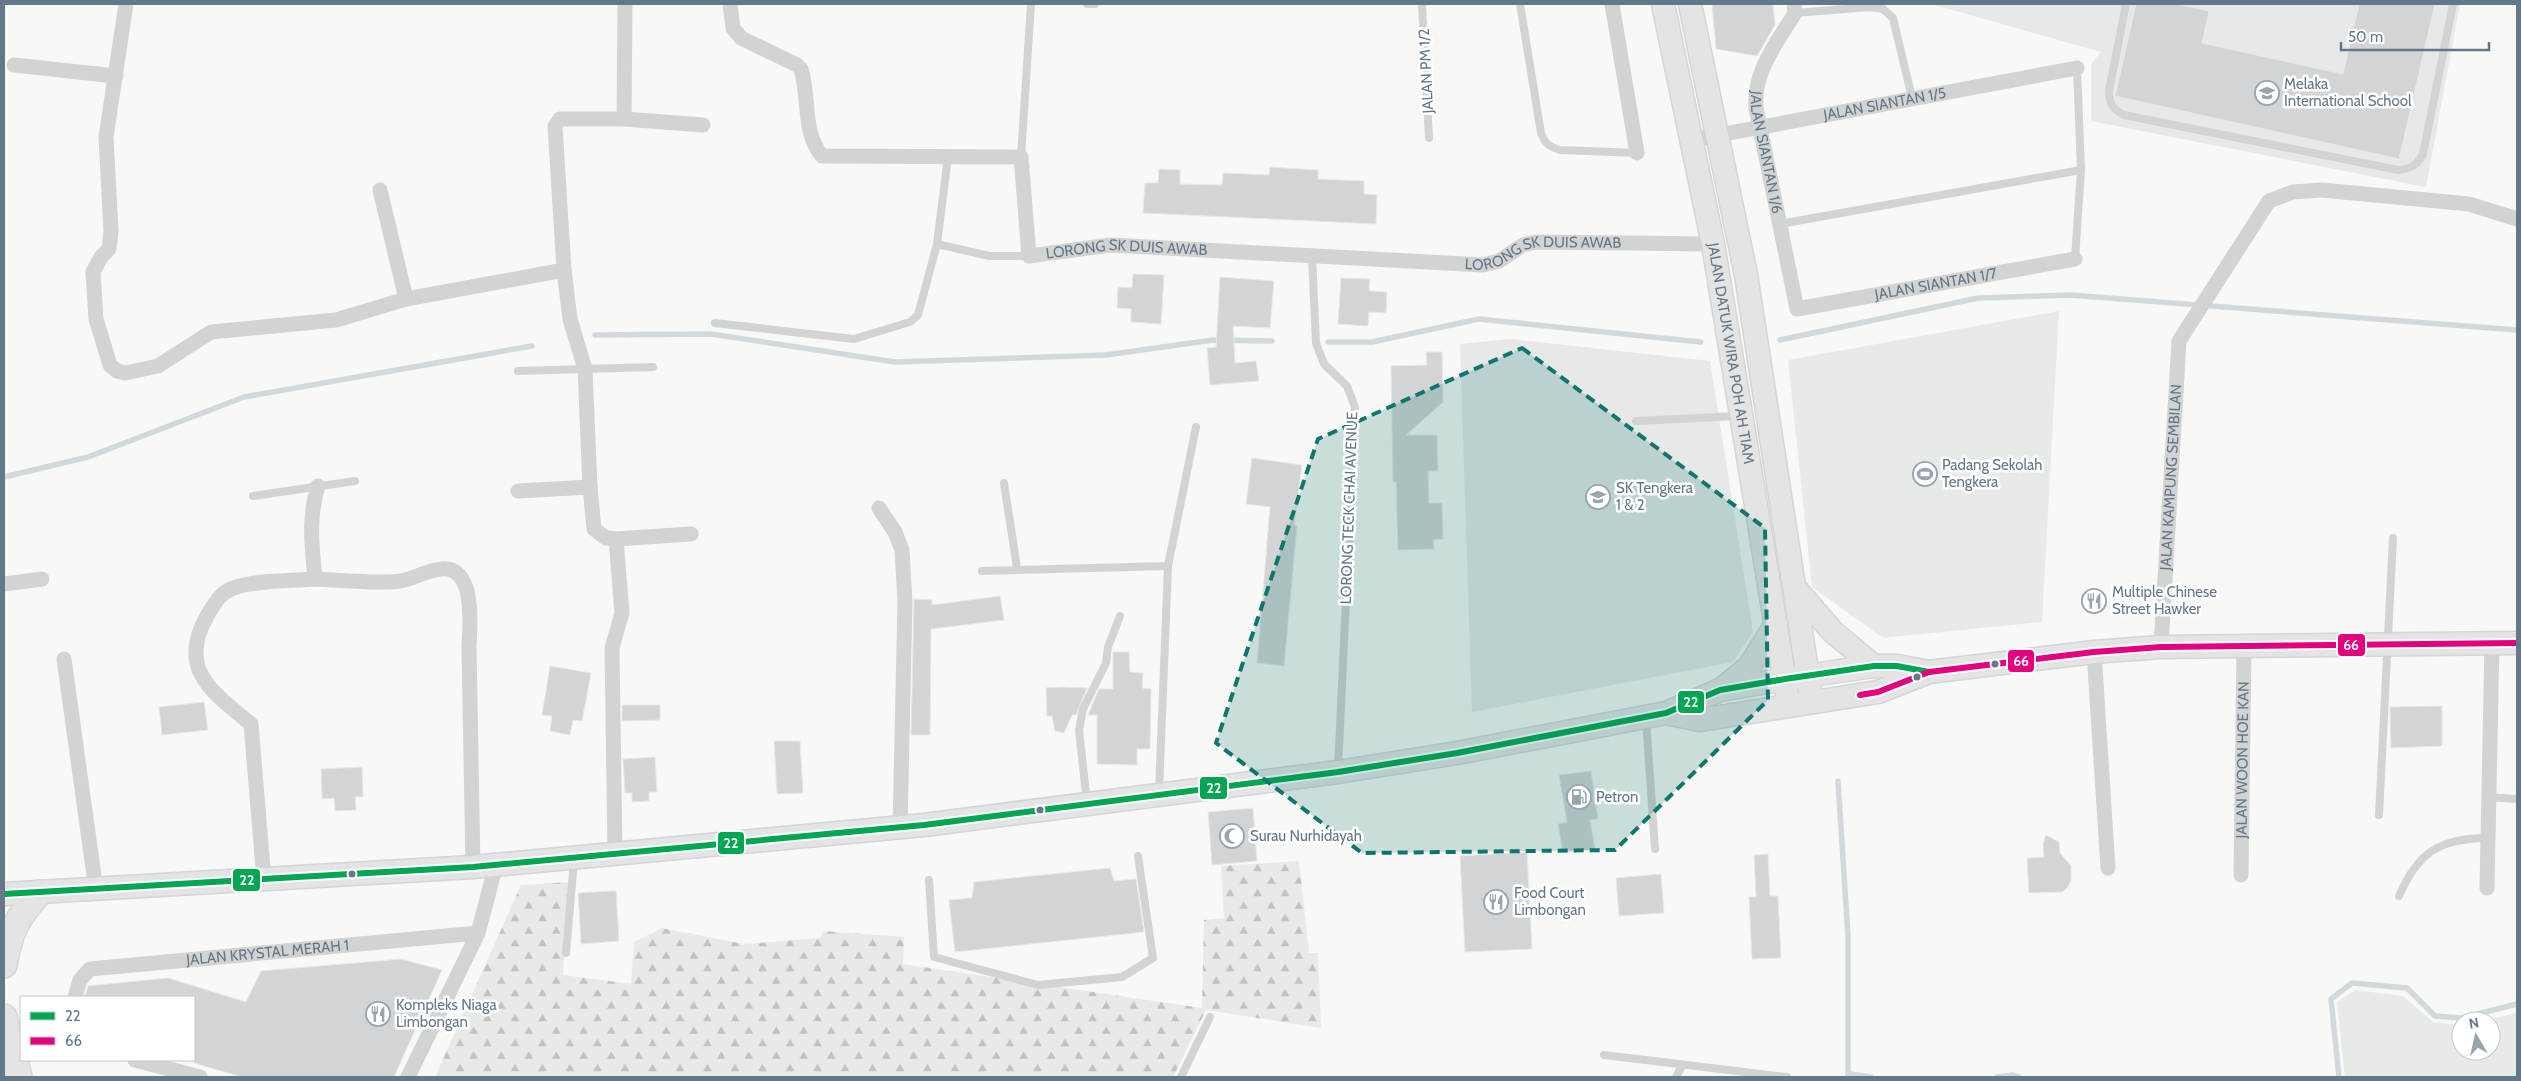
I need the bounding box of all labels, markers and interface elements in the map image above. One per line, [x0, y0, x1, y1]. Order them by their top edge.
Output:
scale bar [2341, 20, 2488, 52]
street label: JALAN PM 1/2 [1415, 28, 1437, 115]
text: 50 m [2348, 28, 2383, 46]
place label: Melaka International School [2284, 75, 2412, 110]
school or university icon: Melaka International School [2254, 80, 2280, 106]
street label: JALAN SIANTAN 1/5 [1821, 84, 1947, 124]
street label: JALAN SIANTAN 1/6 [1747, 89, 1786, 215]
street label: LORONG SK DUIS AWAB [1464, 232, 1622, 274]
street label: LORONG SK DUIS AWAB [1045, 236, 1208, 263]
street label: JALAN DATUK WIRA POH AH TIAM [1704, 240, 1758, 465]
street label: JALAN SIANTAN 1/7 [1872, 264, 1999, 304]
street label: JALAN KAMPUNG SEMBILAN [2156, 384, 2185, 572]
street label: LORONG TECK CHAI AVENUE [1337, 411, 1361, 605]
place label: Padang Sekolah Tengkera [1942, 456, 2042, 491]
sports icon: Padang Sekolah Tengkera [1912, 461, 1938, 487]
place label: SK Tengkera 1 & 2 [1616, 479, 1694, 514]
school or university icon: SK Tengkera 1 & 2 [1585, 484, 1611, 510]
place label: Multiple Chinese Street Hawker [2112, 583, 2217, 618]
restaurant icon: Multiple Chinese Street Hawker [2081, 588, 2107, 614]
line badge: 66 [2337, 633, 2366, 657]
text: 66 [2343, 636, 2359, 654]
line badge: 66 [2007, 649, 2035, 673]
text: 66 [2013, 652, 2029, 670]
unlabelled marker [1990, 659, 2000, 669]
unlabelled marker [1912, 672, 1922, 682]
street label: JALAN WOON HOE KAN [2232, 681, 2253, 840]
line badge: 22 [1677, 690, 1705, 714]
text: 22 [1684, 693, 1698, 711]
line badge: 22 [1199, 776, 1228, 800]
text: 22 [1207, 779, 1221, 797]
fuel station icon: Petron [1566, 784, 1592, 810]
place label: Petron [1596, 788, 1638, 806]
unlabelled marker [1035, 805, 1045, 815]
mosque icon: Surau Nurhidayah [1219, 823, 1245, 849]
place label: Surau Nurhidayah [1250, 827, 1362, 845]
line badge: 22 [717, 831, 745, 855]
text: 22 [724, 834, 738, 852]
line badge: 22 [232, 868, 261, 892]
unlabelled marker [347, 869, 357, 879]
text: 22 [240, 871, 254, 889]
place label: Food Court Limbongan [1514, 884, 1586, 919]
restaurant icon: Food Court Limbongan [1483, 889, 1509, 915]
street label: JALAN KRYSTAL MERAH 1 [184, 936, 350, 969]
legend [20, 996, 195, 1061]
place label: Kompleks Niaga Limbongan [396, 996, 497, 1031]
restaurant icon: Kompleks Niaga Limbongan [365, 1001, 391, 1027]
text: 22 [65, 1007, 81, 1025]
north arrow [2451, 1011, 2501, 1061]
text: N [2468, 1013, 2480, 1033]
text: 66 [65, 1032, 82, 1050]

